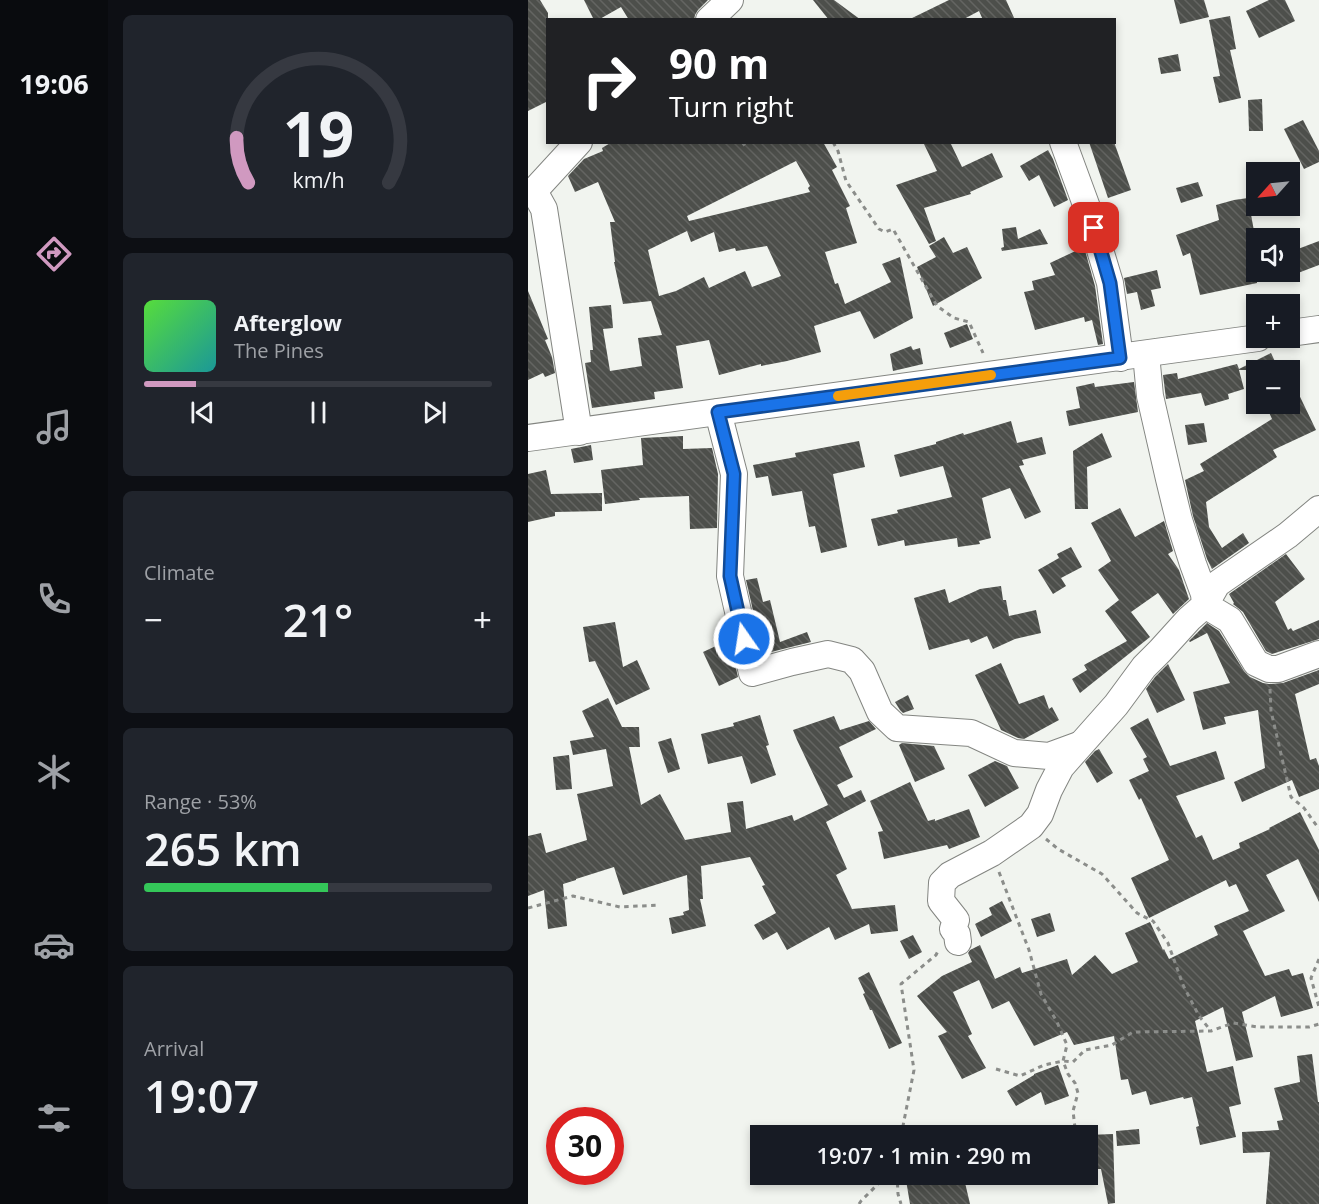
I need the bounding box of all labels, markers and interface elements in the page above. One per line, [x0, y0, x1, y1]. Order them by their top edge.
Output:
text: 90 m [669, 34, 769, 91]
icon: right [570, 42, 648, 120]
text: 19:06 [19, 65, 89, 102]
text: Turn right [669, 88, 794, 125]
text: 19 [282, 91, 354, 176]
north arrow [1246, 162, 1300, 216]
map controls [1246, 162, 1300, 414]
text: km/h [292, 166, 344, 195]
pin [1068, 202, 1119, 253]
icon: arrive [1077, 211, 1110, 244]
button: sound [1246, 228, 1300, 282]
icon: directions [33, 233, 75, 275]
button: + [1246, 294, 1300, 348]
text: Afterglow [234, 307, 342, 337]
text: The Pines [234, 337, 324, 364]
button: − [1246, 360, 1300, 414]
icon: previous [186, 396, 219, 429]
icon: pause [302, 396, 335, 429]
icon: next [418, 396, 451, 429]
icon: music [33, 406, 75, 448]
text: Climate [144, 559, 215, 586]
icon: phone [33, 578, 75, 620]
text: 21° [283, 589, 353, 650]
text: − [144, 597, 163, 642]
text: + [473, 597, 492, 642]
position arrow [712, 607, 776, 671]
icon: climate [33, 751, 75, 793]
text: Range · 53% [144, 788, 257, 815]
text: 265 km [144, 818, 302, 879]
icon: car [33, 924, 75, 966]
text: Arrival [144, 1035, 204, 1062]
text: 19:07 [144, 1065, 259, 1126]
icon: filters [33, 1097, 75, 1139]
speed limit sign: 30 [546, 1107, 624, 1185]
text: 19:07 · 1 min · 290 m [816, 1140, 1032, 1170]

